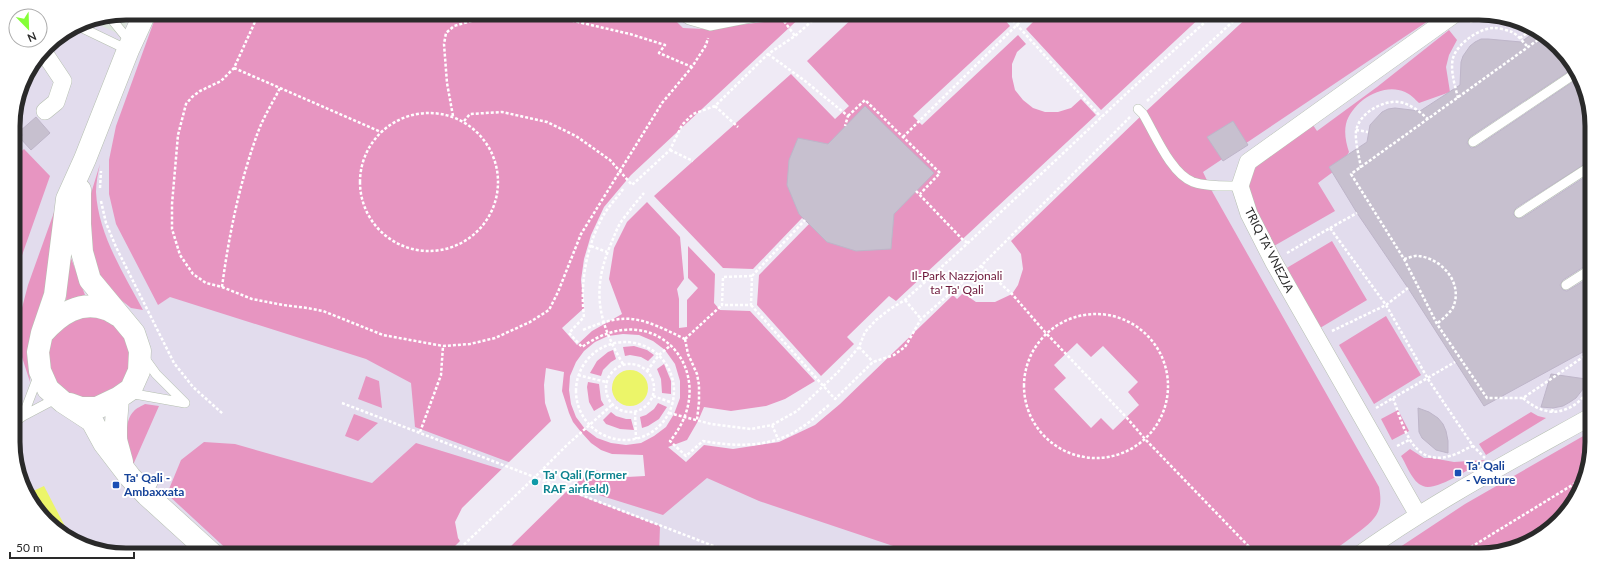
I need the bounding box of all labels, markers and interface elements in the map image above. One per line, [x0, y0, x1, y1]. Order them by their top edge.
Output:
north arrow [8, 8, 48, 48]
text: N [26, 30, 39, 45]
street label: TRIQ TA' VNEZJA [1242, 205, 1298, 296]
park label: Il-Park Nazzjonali ta' Ta' Qali [912, 268, 1003, 297]
place label: Ta' Qali - Venture [1466, 458, 1516, 487]
place label: Ta' Qali (Former RAF airfield) [543, 467, 627, 496]
marker: Ta' Qali - Venture [1453, 468, 1463, 478]
place label: Ta' Qali - Ambaxxata [123, 470, 184, 499]
marker: Ta' Qali (Former RAF airfield) [530, 477, 540, 487]
marker: Ta' Qali - Ambaxxata [111, 480, 121, 490]
scale bar [10, 534, 134, 560]
text: 50 m [16, 540, 43, 555]

